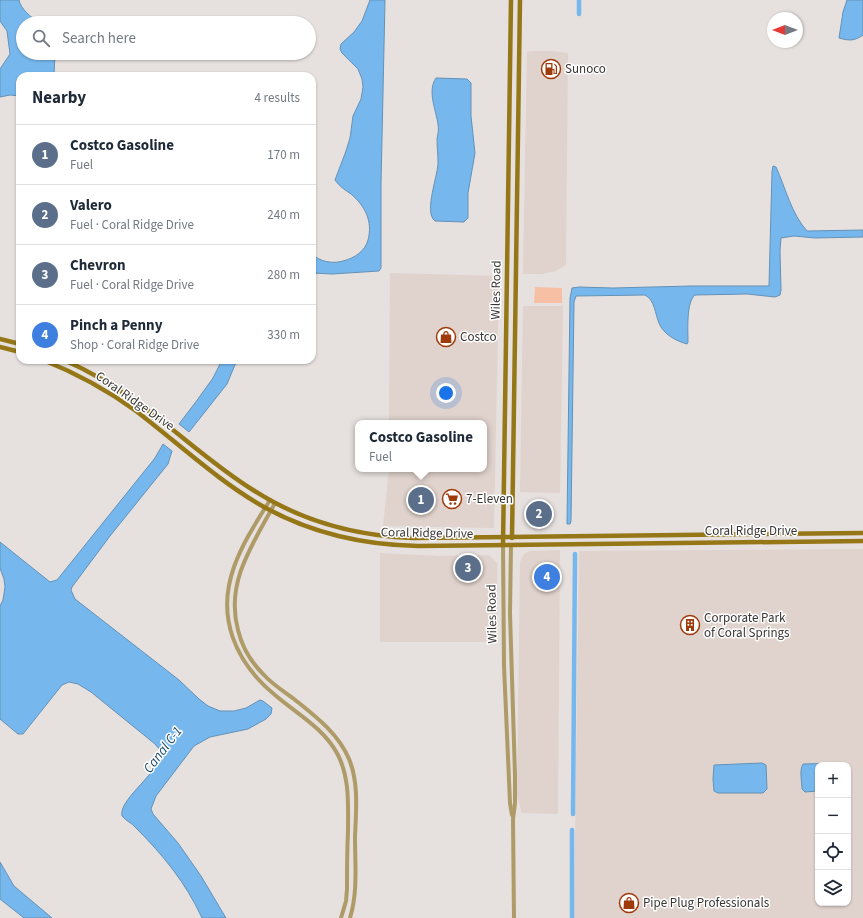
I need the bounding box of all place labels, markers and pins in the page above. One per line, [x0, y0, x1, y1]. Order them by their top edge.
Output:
fuel station icon: Sunoco [540, 58, 562, 80]
place label: Sunoco [565, 60, 606, 78]
shop icon: Costco [435, 326, 457, 348]
place label: Costco [460, 328, 497, 346]
pin: 1 [408, 485, 434, 515]
supermarket icon: 7-Eleven [441, 488, 463, 510]
place label: 7-Eleven [466, 490, 513, 508]
pin: 2 [526, 499, 552, 529]
pin: 3 [455, 553, 481, 583]
pin: 4 [534, 562, 560, 592]
place label: Corporate Park of Coral Springs [704, 609, 790, 642]
building icon: Corporate Park of Coral Springs [679, 614, 701, 636]
shop icon: Pipe Plug Professionals [618, 892, 640, 914]
place label: Pipe Plug Professionals [643, 894, 770, 912]

